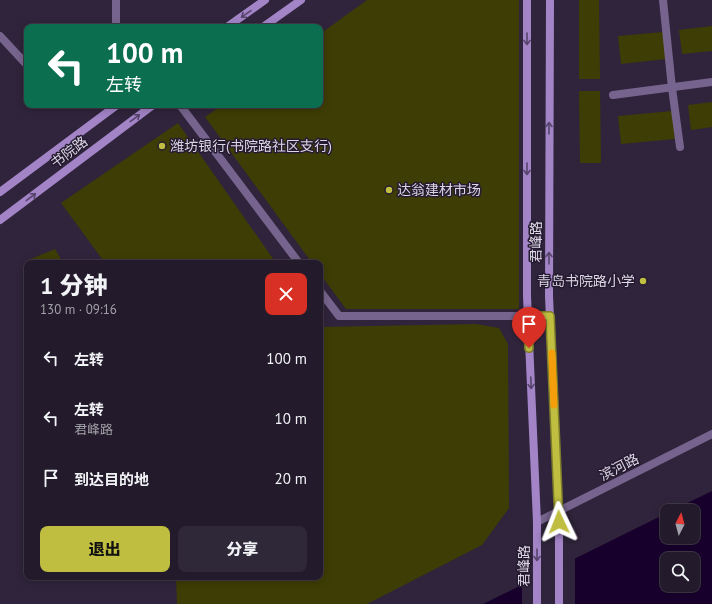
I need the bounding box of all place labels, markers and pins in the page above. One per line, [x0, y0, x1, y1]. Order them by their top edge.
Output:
place label: 潍坊银行(书院路社区支行) [170, 137, 332, 155]
marker: 潍坊银行(书院路社区支行) [157, 141, 167, 151]
place label: 达翁建材市场 [397, 181, 481, 199]
marker: 达翁建材市场 [384, 185, 394, 195]
place label: 青岛书院路小学 [537, 272, 635, 290]
marker: 青岛书院路小学 [638, 276, 648, 286]
pin [512, 307, 546, 348]

